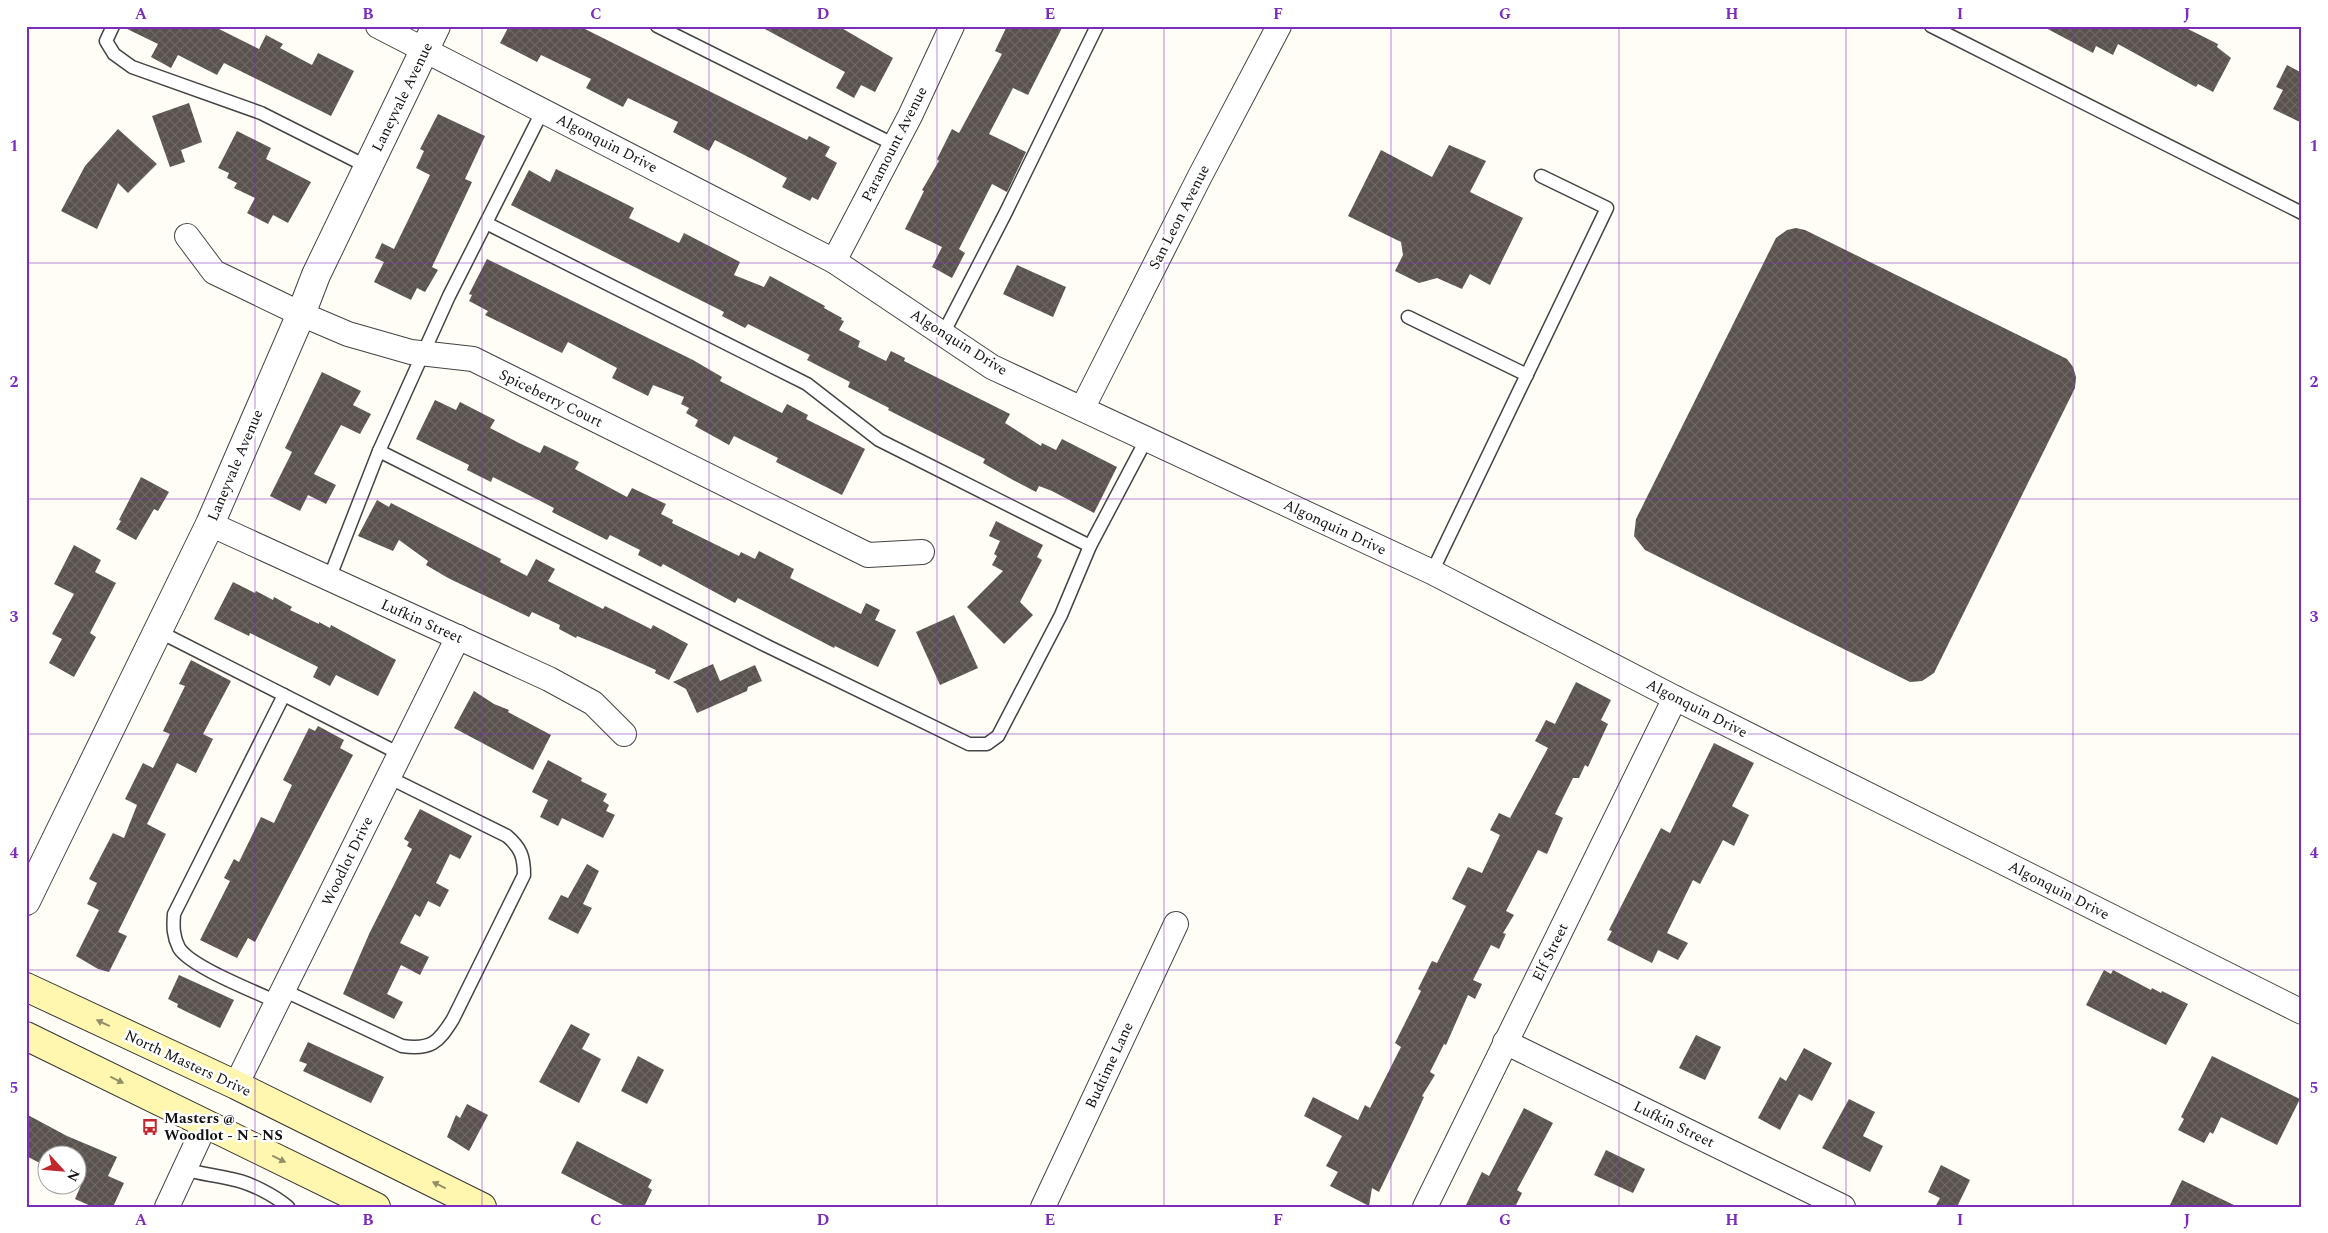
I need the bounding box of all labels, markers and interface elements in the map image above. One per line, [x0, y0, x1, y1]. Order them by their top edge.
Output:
text: A [135, 2, 148, 26]
text: B [362, 2, 374, 26]
text: C [590, 2, 602, 26]
text: D [817, 2, 830, 26]
text: E [1045, 2, 1055, 26]
text: F [1273, 2, 1283, 26]
text: G [1499, 2, 1511, 26]
text: H [1725, 2, 1739, 26]
text: I [1957, 2, 1963, 26]
text: J [2184, 2, 2191, 26]
street label: Laneyvale Avenue [366, 39, 439, 156]
street label: Paramount Avenue [855, 83, 933, 206]
street label: Algonquin Drive [552, 108, 661, 179]
text: 1 [10, 134, 18, 158]
text: 1 [2310, 134, 2318, 158]
street label: San Leon Avenue [1143, 161, 1216, 274]
street label: Algonquin Drive [906, 303, 1012, 382]
street label: Spiceberry Court [495, 363, 607, 434]
text: 2 [10, 370, 19, 394]
text: 2 [2310, 370, 2319, 394]
street label: Laneyvale Avenue [202, 406, 269, 525]
street label: Algonquin Drive [1280, 494, 1390, 561]
street label: Lufkin Street [377, 593, 467, 650]
text: 3 [10, 605, 19, 629]
text: 3 [2310, 605, 2319, 629]
street label: Algonquin Drive [1642, 673, 1751, 744]
street label: Woodlot Drive [316, 812, 379, 910]
text: 4 [10, 841, 19, 865]
text: 4 [2310, 841, 2319, 865]
street label: Algonquin Drive [2004, 855, 2113, 926]
street label: Elf Street [1526, 919, 1574, 985]
street label: Budtime Lane [1079, 1018, 1140, 1112]
one-way arrow [96, 1019, 110, 1027]
street label: North Masters Drive [121, 1024, 255, 1103]
text: 5 [10, 1076, 18, 1100]
one-way arrow [110, 1076, 124, 1084]
text: 5 [2310, 1076, 2318, 1100]
street label: Lufkin Street [1629, 1095, 1718, 1154]
place label: Masters @ Woodlot - N - NS [164, 1107, 283, 1147]
bus stop icon: Masters @ Woodlot - N - NS [140, 1117, 160, 1137]
north arrow [38, 1146, 88, 1196]
one-way arrow [272, 1155, 286, 1163]
text: N [61, 1166, 85, 1185]
one-way arrow [432, 1181, 446, 1189]
text: A [135, 1208, 148, 1232]
text: B [362, 1208, 374, 1232]
text: C [590, 1208, 602, 1232]
text: D [817, 1208, 830, 1232]
text: E [1045, 1208, 1055, 1232]
text: F [1273, 1208, 1283, 1232]
text: G [1499, 1208, 1511, 1232]
text: H [1725, 1208, 1739, 1232]
text: I [1957, 1208, 1963, 1232]
text: J [2184, 1208, 2191, 1232]

